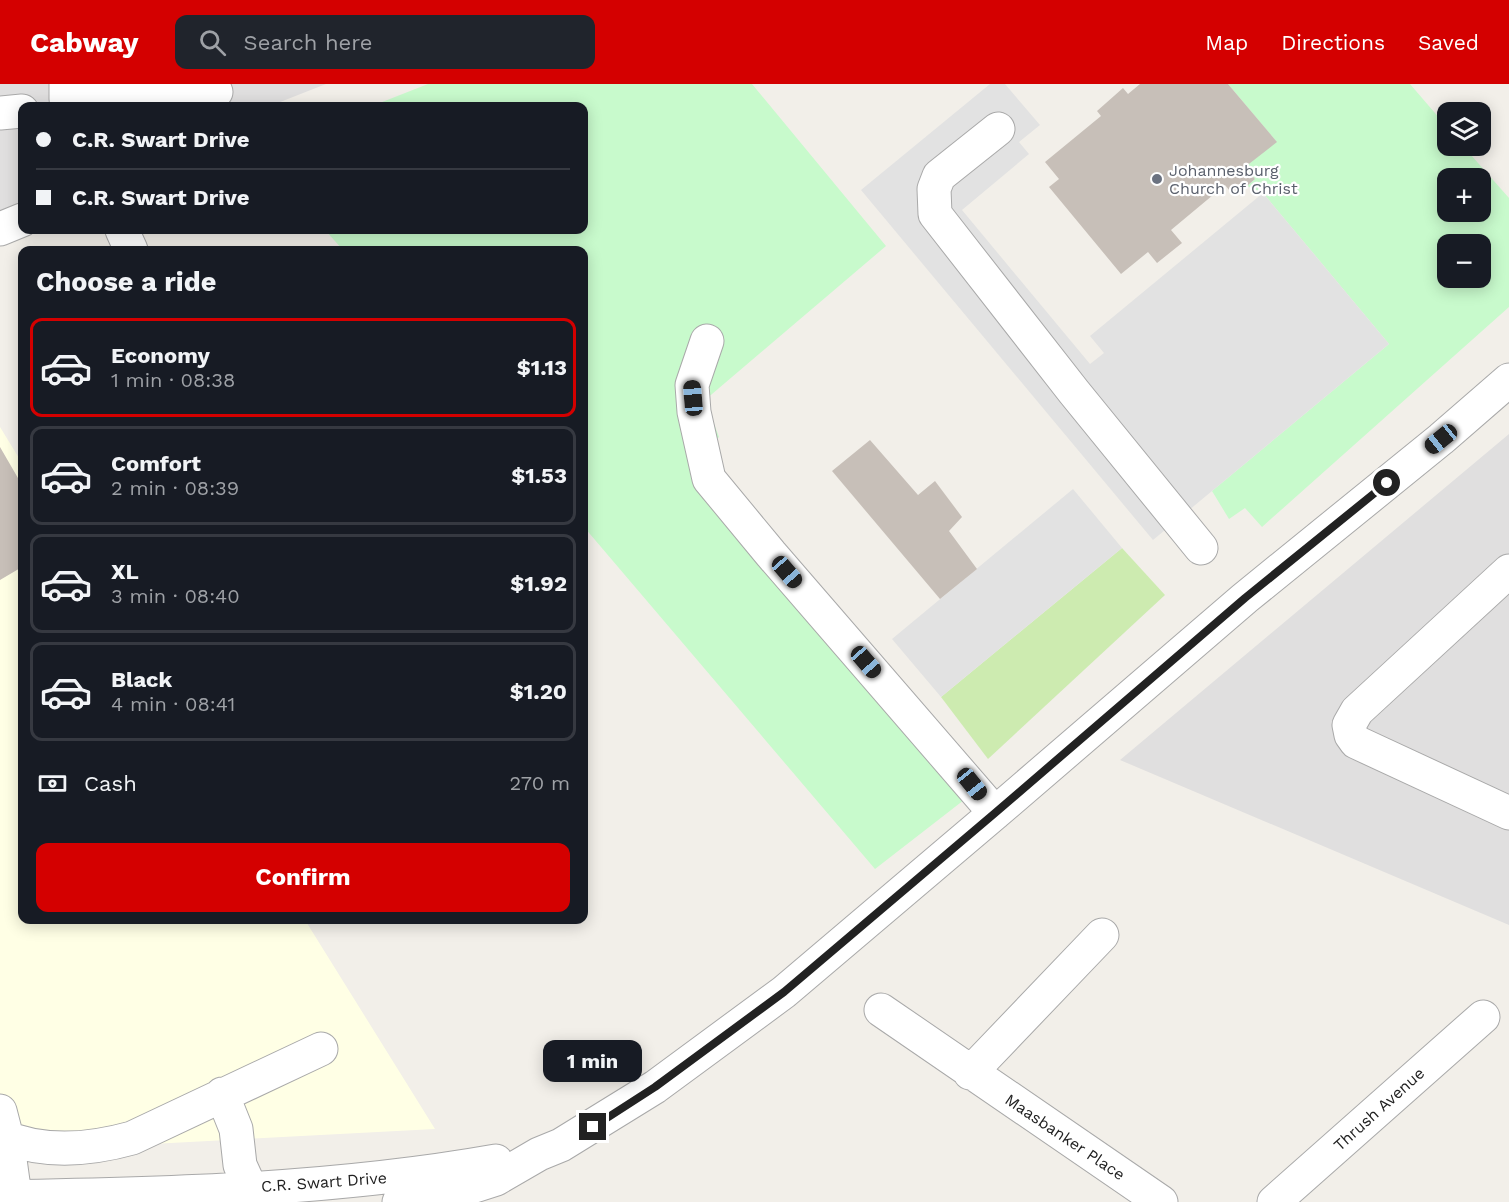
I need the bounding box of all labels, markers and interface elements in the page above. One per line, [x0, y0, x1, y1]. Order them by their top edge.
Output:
search box [175, 15, 595, 69]
text: Cabway [30, 26, 139, 59]
icon: search [196, 26, 229, 59]
text: Search here [244, 30, 373, 55]
text: Map [1205, 30, 1248, 55]
text: Directions [1281, 30, 1385, 55]
text: Saved [1418, 30, 1479, 55]
map controls [1437, 102, 1491, 288]
button: layers [1437, 102, 1491, 156]
text: C.R. Swart Drive [72, 127, 249, 152]
place label: Johannesburg Church of Christ [1169, 161, 1298, 198]
button: + [1437, 168, 1491, 222]
marker: Johannesburg Church of Christ [1150, 172, 1164, 186]
text: C.R. Swart Drive [72, 185, 249, 210]
button: − [1437, 234, 1491, 288]
text: Choose a ride [36, 266, 216, 298]
icon: car [39, 341, 93, 395]
text: Economy [111, 343, 210, 368]
text: $1.13 [517, 355, 567, 380]
text: 1 min · 08:38 [111, 368, 235, 392]
car [682, 379, 704, 417]
car [1421, 421, 1461, 457]
icon: car [39, 449, 93, 503]
text: Comfort [111, 451, 201, 476]
text: $1.53 [511, 463, 567, 488]
route start [1373, 469, 1400, 496]
text: 2 min · 08:39 [111, 476, 239, 500]
car [768, 553, 806, 591]
icon: car [39, 557, 93, 611]
text: XL [111, 559, 139, 584]
text: $1.92 [510, 571, 567, 596]
text: 3 min · 08:40 [111, 584, 240, 608]
car [847, 643, 885, 681]
icon: car [39, 665, 93, 719]
text: Black [111, 667, 172, 692]
text: $1.20 [510, 679, 567, 704]
text: 4 min · 08:41 [111, 692, 235, 716]
car [954, 764, 990, 804]
icon: cash [36, 767, 69, 800]
text: Cash [84, 771, 137, 796]
text: 270 m [510, 771, 570, 795]
button: Confirm [36, 843, 570, 912]
callout: 1 min [544, 1040, 642, 1082]
text: 1 min [567, 1049, 618, 1073]
street label: Thrush Avenue [1330, 1063, 1428, 1155]
street label: Maasbanker Place [1001, 1090, 1129, 1184]
route end [579, 1113, 606, 1140]
street label: C.R. Swart Drive [261, 1168, 387, 1196]

